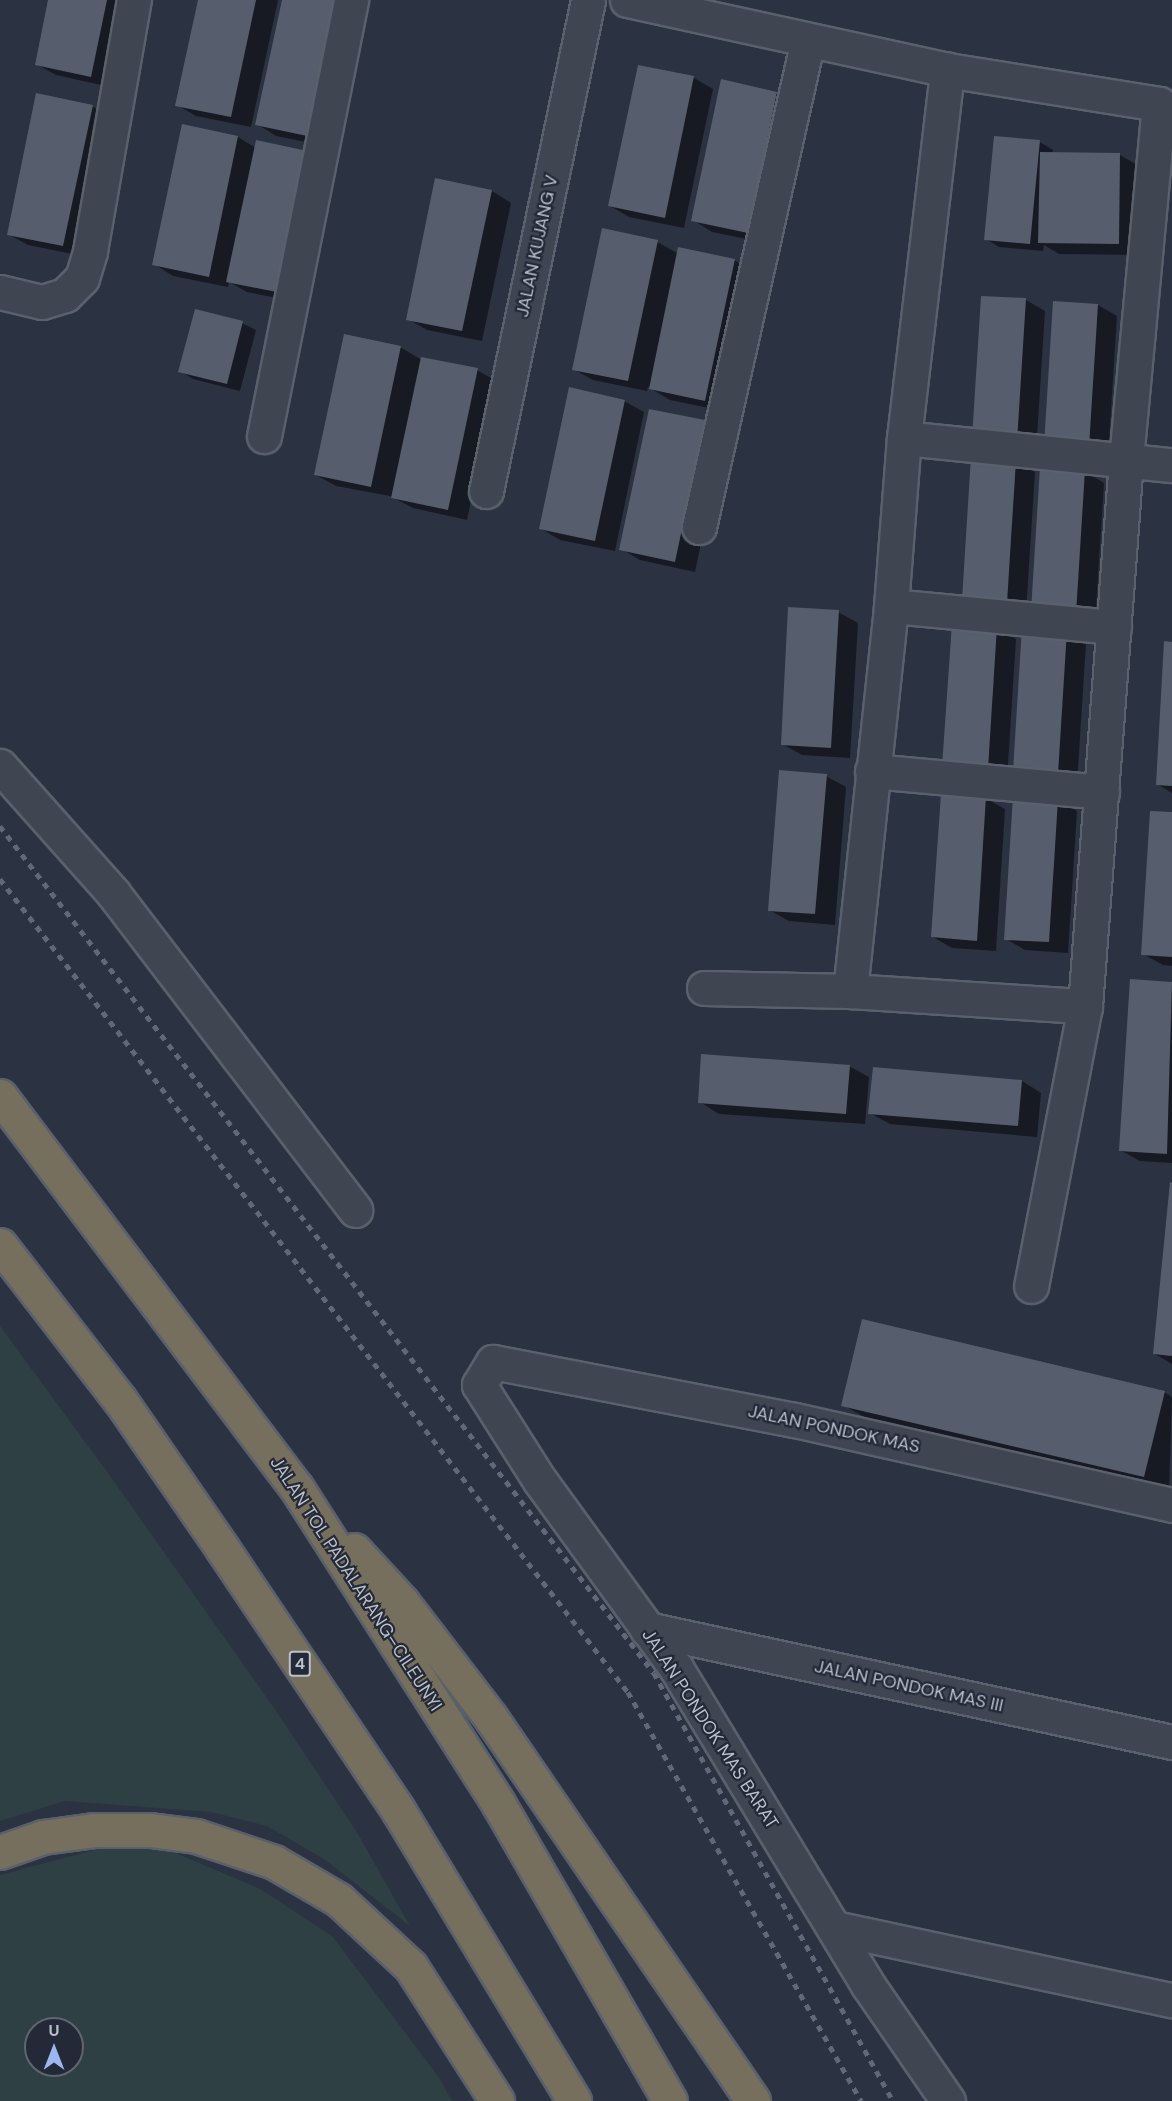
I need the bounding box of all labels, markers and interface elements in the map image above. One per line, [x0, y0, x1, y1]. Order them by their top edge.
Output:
street label: JALAN KUJANG V [511, 173, 563, 319]
street label: JALAN PONDOK MAS [746, 1400, 922, 1458]
street label: JALAN TOL PADALARANG–CILEUNYI [266, 1453, 446, 1715]
street label: JALAN PONDOK MAS BARAT [637, 1625, 783, 1833]
road number: 4 [288, 1651, 312, 1677]
street label: JALAN PONDOK MAS III [813, 1655, 1005, 1717]
north arrow [24, 2017, 84, 2077]
text: U [49, 2020, 59, 2041]

